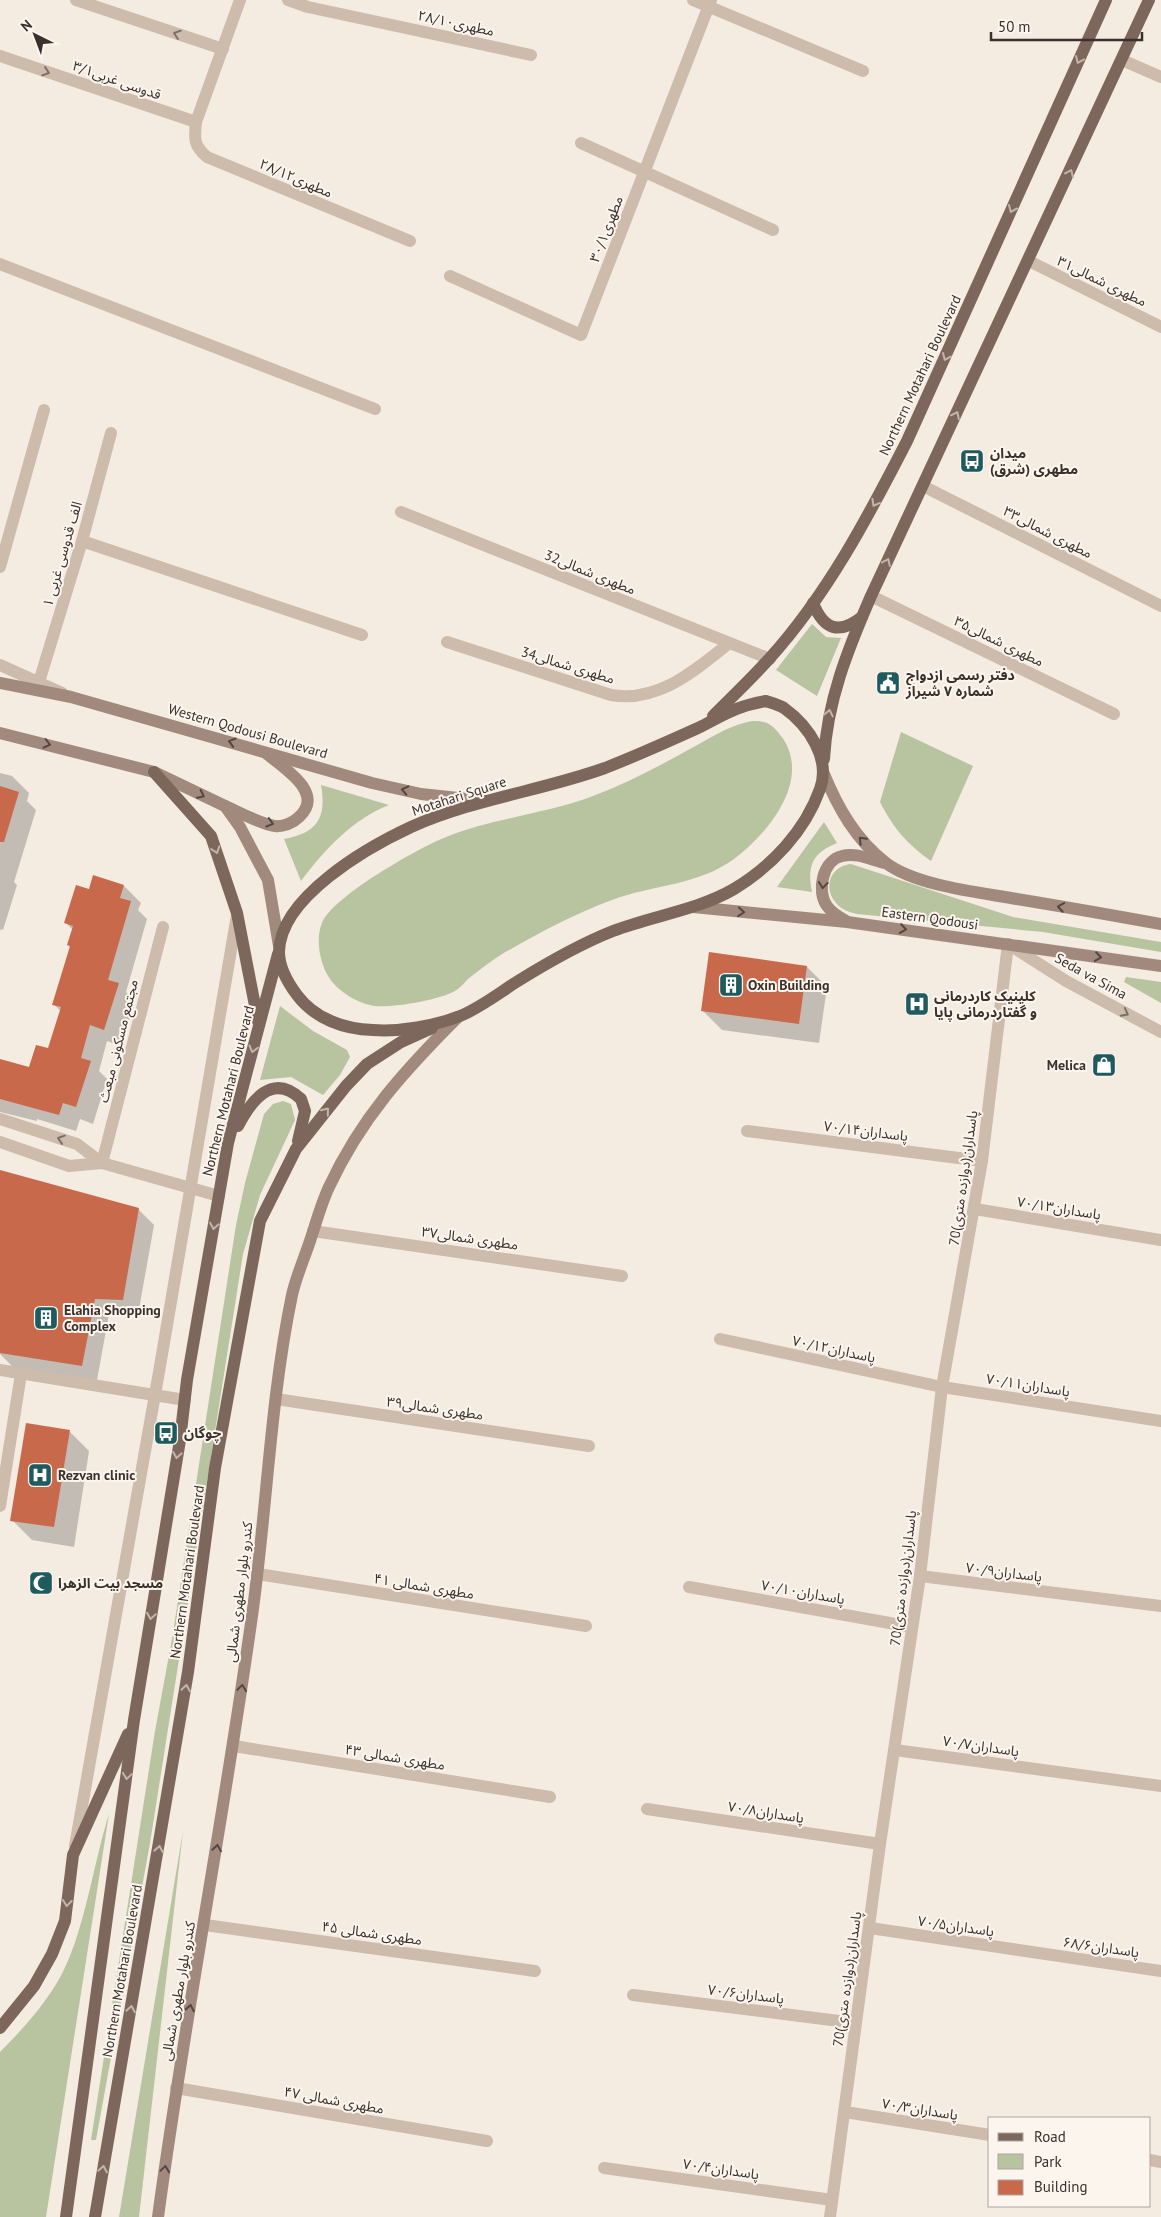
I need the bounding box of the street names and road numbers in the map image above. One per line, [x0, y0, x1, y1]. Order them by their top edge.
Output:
street label: مطهری۲۸/۱۰ [416, 6, 496, 40]
street label: قدوسی غربی۳/۱ [70, 56, 164, 104]
street label: مطهری۲۸/۱۲ [257, 155, 335, 201]
street label: مطهری۳۰/۱ [585, 193, 627, 265]
street label: مطهرى شمالى۳۱ [1054, 252, 1150, 310]
street label: Northern Motahari Boulevard [875, 292, 965, 458]
street label: ۱ الف قدوسی غربی [38, 499, 86, 609]
street label: مطهرى شمالى۳۳ [1001, 502, 1095, 562]
street label: 32مطهرى شمالى [542, 546, 638, 598]
street label: مطهرى شمالى۳۵ [951, 612, 1047, 670]
street label: 34مطهرى شمالى [519, 642, 617, 688]
street label: Western Qodousi Boulevard [166, 700, 330, 762]
street label: Motahari Square [409, 772, 509, 820]
street label: Eastern Qodousi [880, 902, 980, 934]
street label: Seda va Sima [1052, 949, 1130, 1003]
street label: مجتمع مسکونی مبعث [94, 978, 144, 1105]
street label: Northern Motahari Boulevard [198, 1004, 258, 1178]
street label: 70پاسداران(دوازده متری) [945, 1109, 983, 1247]
street label: پاسداران۷۰/۱۴ [823, 1117, 909, 1146]
street label: پاسداران۷۰/۱۳ [1016, 1192, 1102, 1225]
street label: مطهرى شمالى۳۷ [421, 1222, 519, 1254]
street label: پاسداران۷۰/۱۲ [790, 1331, 877, 1368]
street label: پاسداران۷۰/۱۱ [985, 1369, 1071, 1402]
street label: مطهرى شمالى۳۹ [386, 1392, 484, 1424]
street label: Northern Motahari Boulevard [166, 1484, 208, 1660]
street label: 70پاسداران(دوازده متری) [886, 1509, 921, 1647]
street label: کندرو بلوار مطهری شمالی [221, 1521, 257, 1663]
street label: پاسداران۷۰/۹ [965, 1558, 1043, 1587]
street label: ۴۱ مطهرى شمالى [373, 1569, 475, 1603]
street label: پاسداران۷۰/۱۰ [760, 1576, 846, 1609]
street label: پاسداران۷۰/۷ [942, 1732, 1020, 1761]
street label: مطهرى شمالى ۴۳ [344, 1740, 446, 1774]
street label: پاسداران۷۰/۸ [727, 1797, 805, 1828]
street label: Northern Motahari Boulevard [98, 1883, 146, 2059]
street label: 70پاسداران(دوازده متری) [829, 1910, 867, 2048]
street label: پاسداران۷۰/۵ [917, 1912, 995, 1941]
street label: مطهرى شمالى ۴۵ [321, 1917, 423, 1949]
street label: کندرو بلوار مطهری شمالی [157, 1920, 199, 2062]
street label: پاسداران۶۸/۶ [1062, 1933, 1140, 1962]
street label: پاسداران۷۰/۶ [707, 1980, 785, 2009]
street label: مطهرى شمالى ۴۷ [283, 2082, 385, 2118]
street label: پاسداران۷۰/۳ [881, 2094, 959, 2125]
street label: پاسداران۷۰/۴ [682, 2155, 760, 2184]

